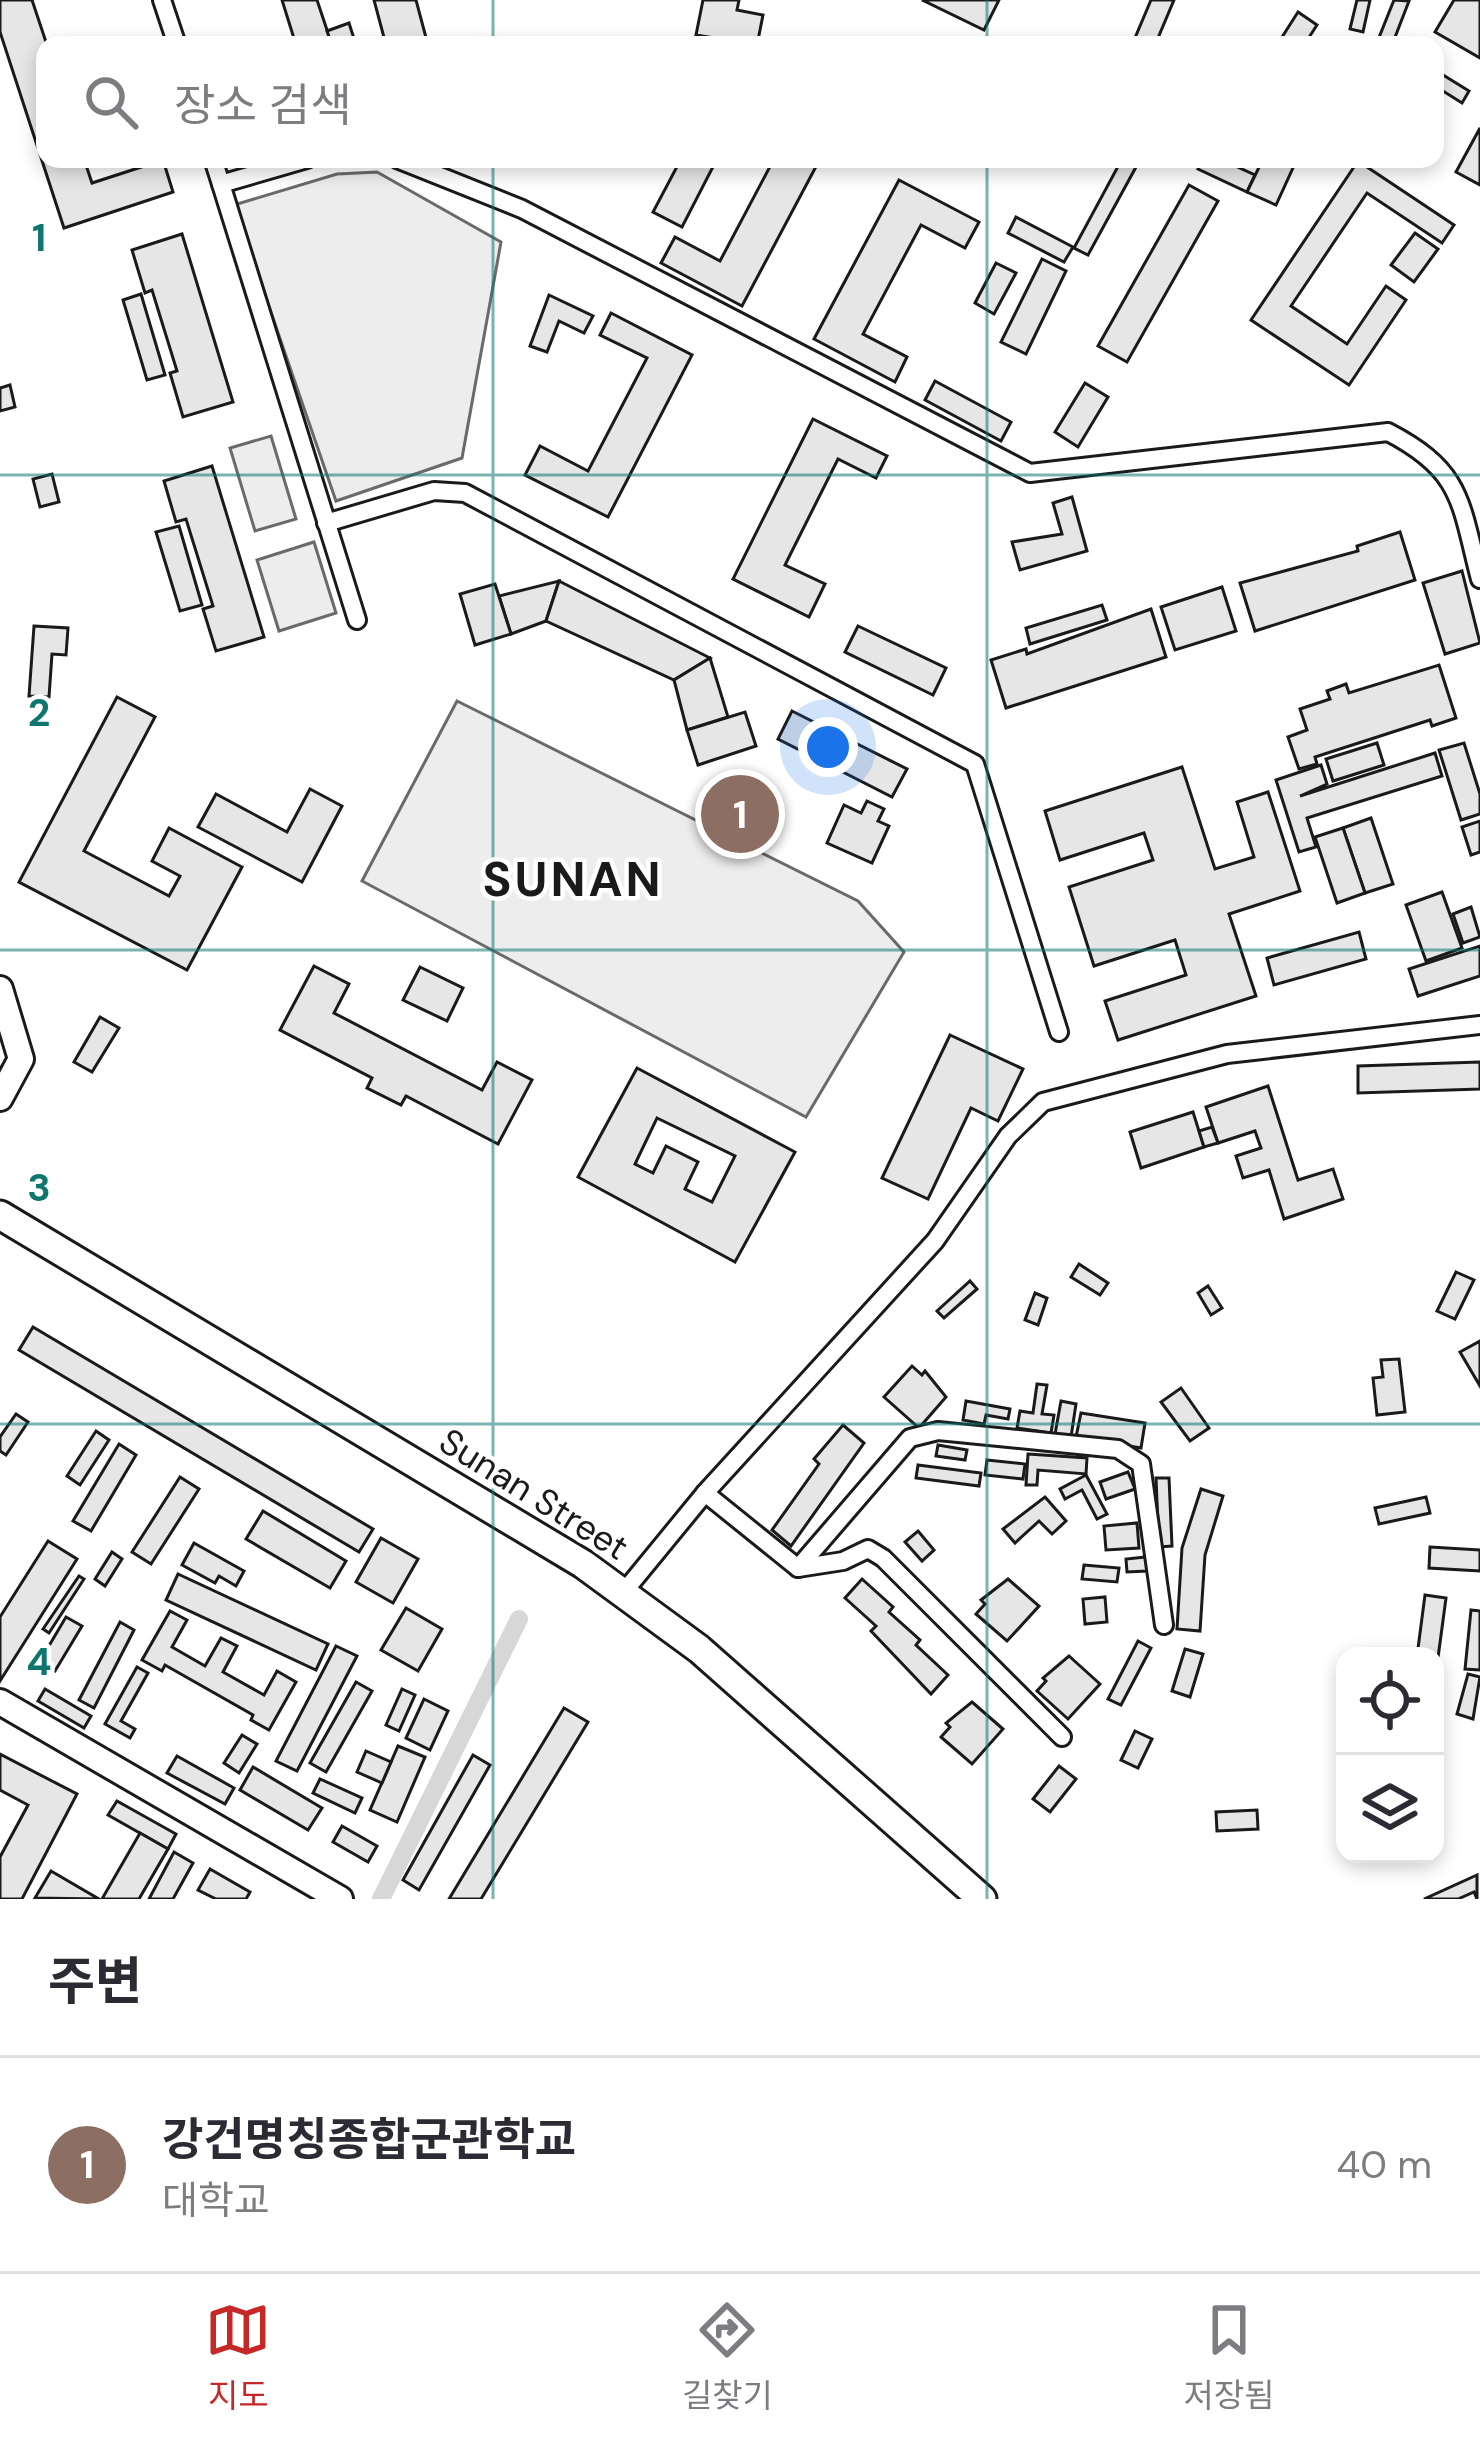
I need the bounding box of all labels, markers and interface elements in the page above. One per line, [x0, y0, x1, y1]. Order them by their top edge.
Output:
search box [36, 36, 1444, 168]
icon: search [78, 69, 144, 135]
text: 장소 검색 [174, 76, 352, 135]
text: 1 [32, 212, 46, 263]
text: 2 [28, 687, 50, 738]
your location [798, 717, 858, 777]
pin: 1 [701, 769, 779, 859]
district label: SUNAN [483, 848, 663, 911]
text: 3 [27, 1162, 51, 1213]
street label: Sunan Street [431, 1417, 637, 1571]
text: 4 [26, 1636, 52, 1687]
map controls [1336, 1647, 1444, 1863]
button: locate [1336, 1647, 1444, 1755]
button: layers [1336, 1755, 1444, 1863]
text: 주변 [48, 1948, 142, 2015]
text: 강건명칭종합군관학교 [162, 2110, 576, 2169]
text: 1 [80, 2139, 94, 2190]
text: 40 m [1337, 2139, 1432, 2190]
text: 대학교 [162, 2175, 270, 2226]
tab: 지도 [205, 2297, 271, 2417]
tab: 길찾기 [682, 2297, 773, 2417]
tab: 저장됨 [1184, 2297, 1275, 2417]

